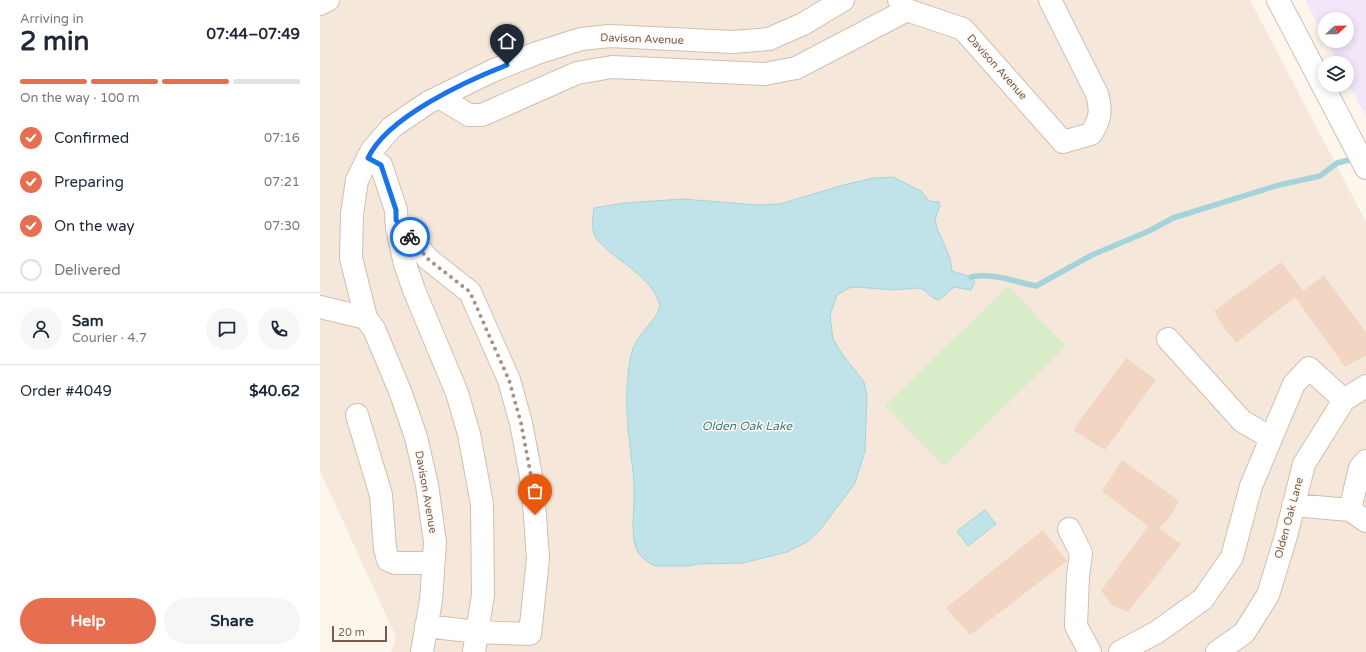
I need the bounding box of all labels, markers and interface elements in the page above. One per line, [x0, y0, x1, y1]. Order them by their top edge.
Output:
text: Arriving in [20, 11, 84, 27]
north arrow [1318, 12, 1354, 48]
map controls [1318, 12, 1354, 92]
pin [490, 24, 524, 65]
text: 07:44–07:49 [206, 25, 300, 43]
text: 2 min [20, 26, 89, 57]
icon: home [496, 30, 518, 52]
street label: Davison Avenue [600, 31, 684, 47]
street label: Davison Avenue [964, 32, 1030, 102]
button: layers [1318, 56, 1354, 92]
text: On the way · 100 m [20, 90, 140, 106]
icon: check [20, 127, 42, 149]
text: Confirmed [54, 129, 129, 147]
text: 07:16 [264, 130, 300, 146]
icon: check [20, 171, 42, 193]
text: Preparing [54, 173, 124, 191]
text: 07:21 [264, 174, 300, 190]
icon: check [20, 215, 42, 237]
text: On the way [54, 217, 134, 235]
courier [390, 217, 430, 257]
text: 07:30 [264, 218, 300, 234]
icon: bike [399, 226, 421, 248]
text: Delivered [54, 261, 121, 279]
button: person [20, 308, 62, 350]
button: chat [206, 308, 248, 350]
button: phone [258, 308, 300, 350]
text: Sam [72, 312, 103, 330]
text: Courier · 4.7 [72, 330, 147, 346]
text: Order #4049 [20, 382, 112, 400]
text: $40.62 [249, 382, 300, 400]
water label: Olden Oak Lake [702, 419, 793, 433]
street label: Davison Avenue [412, 450, 440, 534]
pin [518, 474, 552, 515]
street label: Olden Oak Lane [1272, 476, 1306, 560]
icon: bag [524, 480, 546, 502]
button: Help [20, 598, 156, 644]
button: Share [164, 598, 300, 644]
scale bar [332, 624, 387, 643]
text: 20 m [338, 626, 365, 639]

